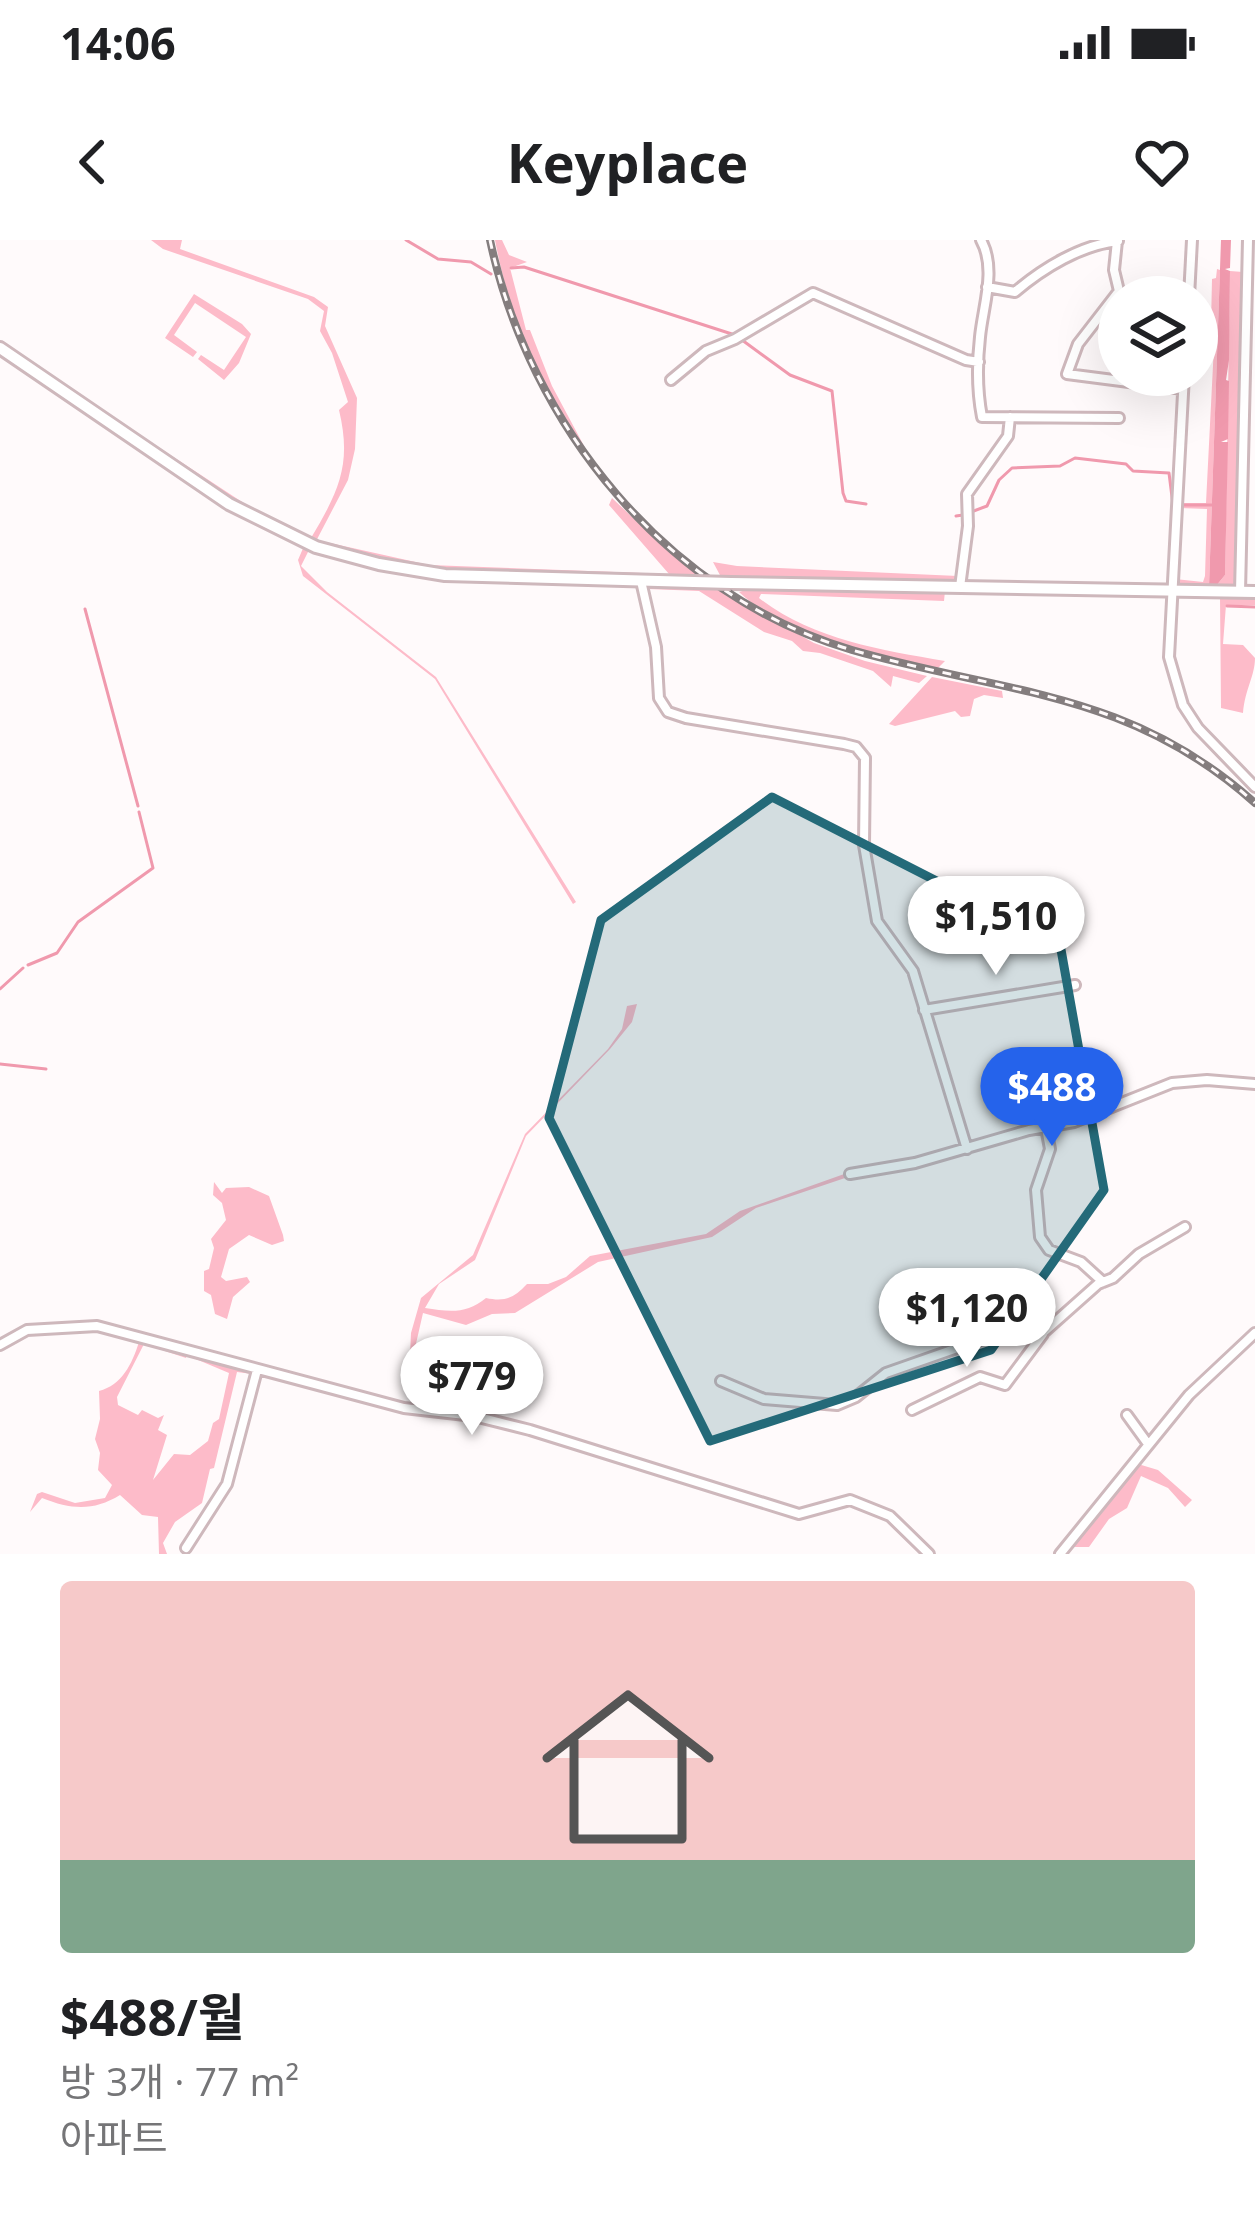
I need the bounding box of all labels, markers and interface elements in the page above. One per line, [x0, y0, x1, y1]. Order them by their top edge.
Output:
text: 14:06 [60, 12, 176, 73]
text: Keyplace [507, 125, 748, 199]
icon: back [60, 129, 126, 195]
icon: heart [1129, 129, 1195, 195]
map controls [1098, 276, 1218, 396]
button: layers [1098, 276, 1218, 396]
pin: $1,510 [898, 876, 1094, 978]
text: $1,510 [935, 888, 1057, 941]
pin: $488 [981, 1047, 1123, 1149]
text: $488 [1007, 1059, 1097, 1112]
pin: $1,120 [869, 1268, 1065, 1370]
text: $1,120 [906, 1280, 1028, 1333]
pin: $779 [401, 1336, 543, 1438]
text: $779 [427, 1348, 517, 1401]
icon: home [520, 1659, 736, 1875]
text: $488/월 [60, 1981, 245, 2051]
text: 방 3개 · 77 m² [60, 2054, 299, 2107]
text: 아파트 [60, 2110, 168, 2163]

